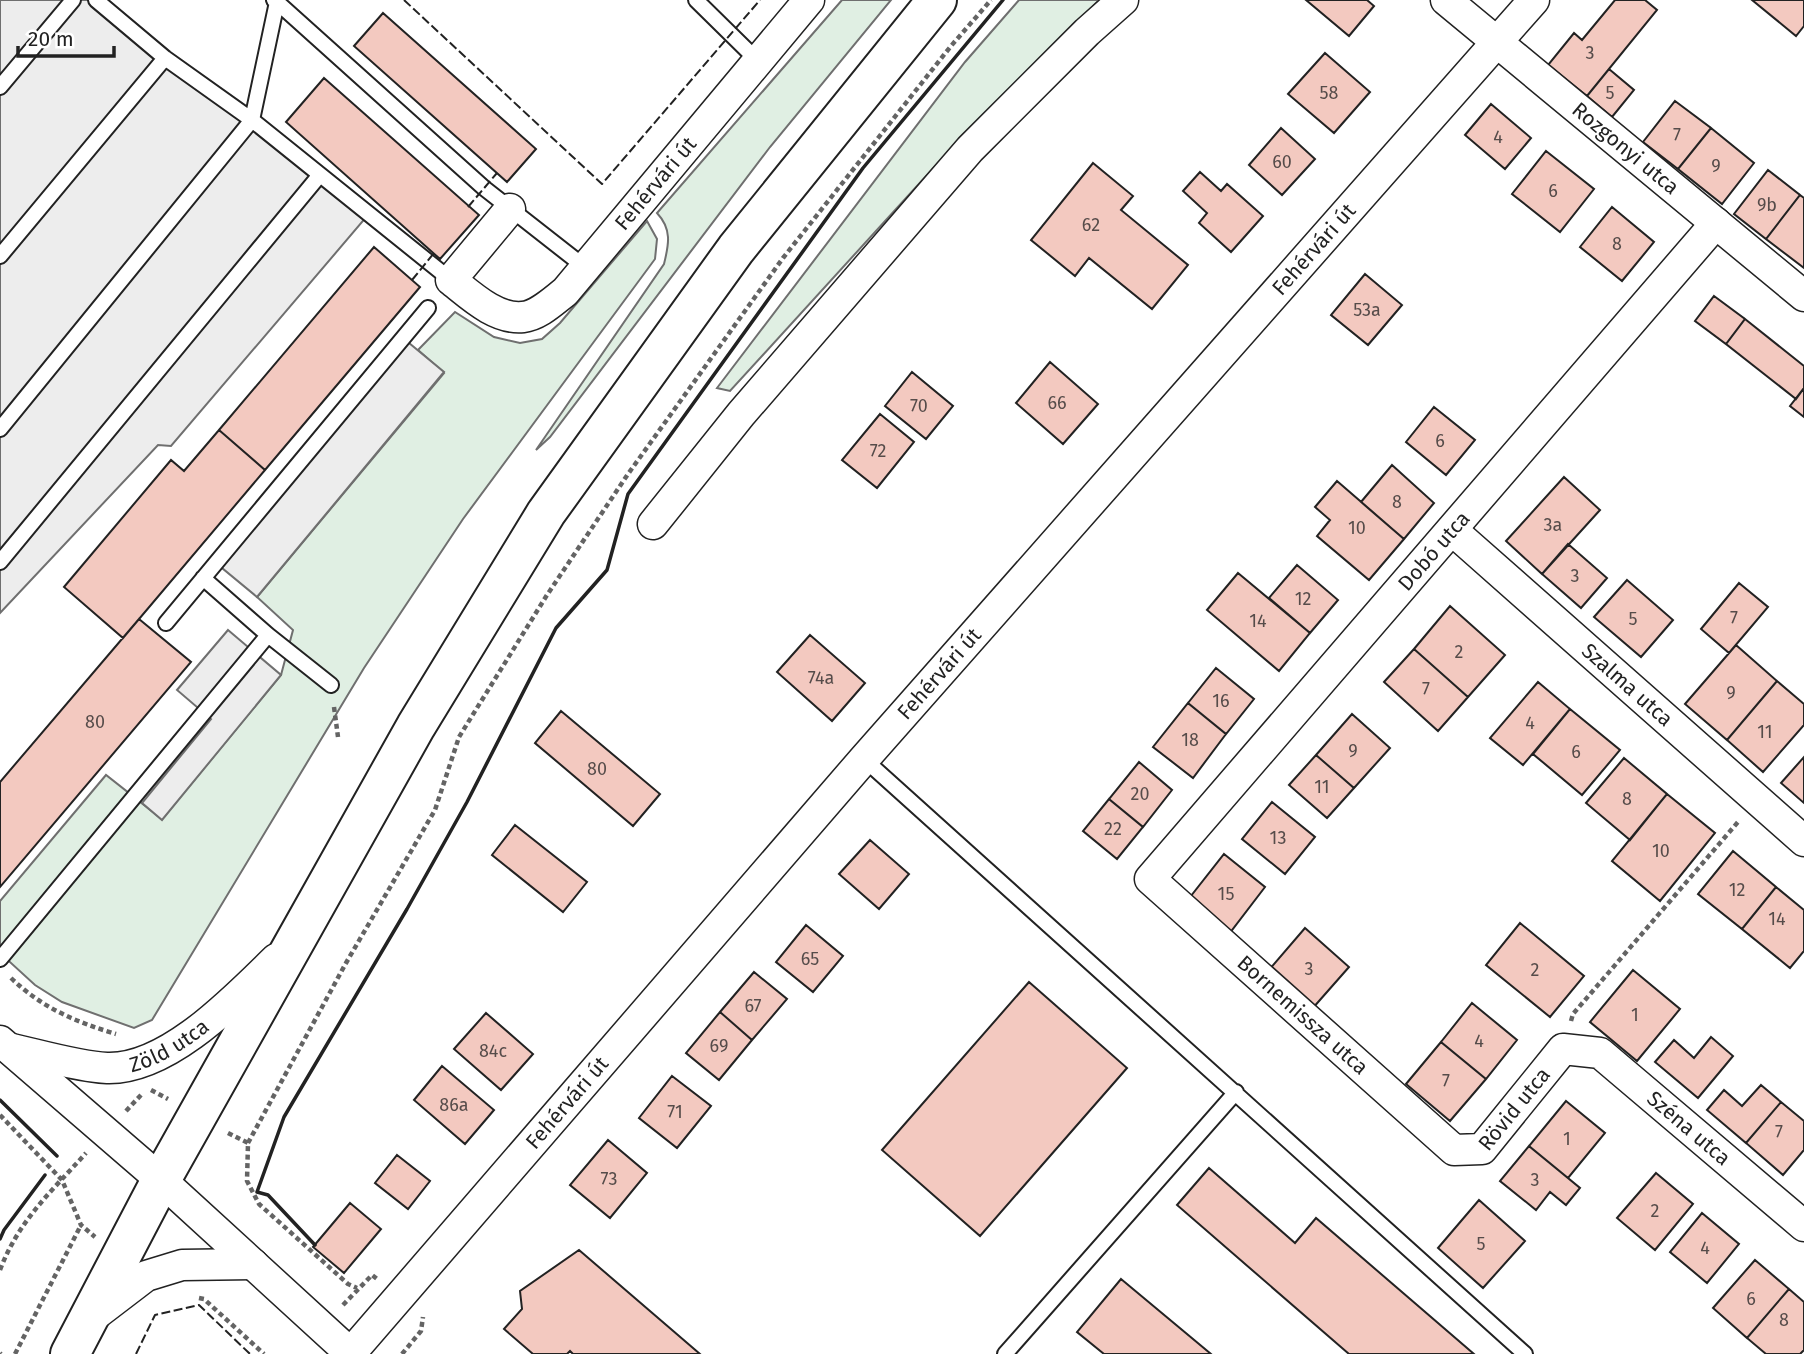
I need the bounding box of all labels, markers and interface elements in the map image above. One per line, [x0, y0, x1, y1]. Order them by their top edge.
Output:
scale bar [18, 14, 114, 58]
text: 20 m [28, 26, 74, 52]
house number: 3 [1586, 42, 1594, 64]
house number: 58 [1320, 82, 1339, 104]
house number: 5 [1605, 82, 1615, 104]
street label: Rozgonyi utca [1567, 97, 1684, 200]
house number: 7 [1673, 124, 1681, 146]
house number: 4 [1493, 126, 1503, 148]
street label: Fehérvári út [609, 131, 702, 236]
house number: 60 [1272, 151, 1292, 173]
house number: 9 [1711, 155, 1721, 177]
house number: 6 [1548, 180, 1558, 202]
house number: 9b [1757, 194, 1777, 216]
street label: Fehérvári út [1266, 198, 1362, 301]
house number: 62 [1082, 214, 1100, 236]
house number: 8 [1612, 233, 1622, 255]
house number: 53a [1353, 299, 1381, 321]
house number: 66 [1047, 392, 1067, 414]
house number: 70 [910, 395, 928, 417]
house number: 6 [1435, 430, 1445, 452]
house number: 72 [870, 440, 886, 462]
house number: 8 [1392, 491, 1402, 513]
street label: Dobó utca [1392, 506, 1476, 596]
house number: 3a [1544, 514, 1562, 536]
house number: 10 [1348, 517, 1366, 539]
house number: 3 [1571, 565, 1579, 587]
house number: 12 [1295, 588, 1311, 610]
house number: 7 [1730, 607, 1738, 629]
house number: 5 [1628, 608, 1638, 630]
house number: 14 [1249, 610, 1267, 632]
street label: Fehérvári út [892, 622, 987, 725]
street label: Szalma utca [1576, 638, 1678, 732]
house number: 2 [1455, 641, 1464, 663]
house number: 74a [808, 667, 834, 689]
house number: 7 [1422, 678, 1430, 700]
house number: 9 [1726, 682, 1736, 704]
house number: 16 [1212, 690, 1230, 712]
house number: 80 [85, 711, 105, 733]
house number: 4 [1525, 712, 1535, 734]
house number: 11 [1757, 721, 1773, 743]
house number: 18 [1181, 729, 1199, 751]
house number: 9 [1348, 740, 1358, 762]
house number: 6 [1571, 741, 1581, 763]
house number: 80 [587, 758, 607, 780]
house number: 11 [1314, 776, 1330, 798]
house number: 20 [1131, 783, 1149, 805]
house number: 8 [1622, 788, 1632, 810]
house number: 22 [1104, 818, 1122, 840]
house number: 13 [1270, 827, 1286, 849]
house number: 10 [1652, 840, 1670, 862]
house number: 12 [1729, 879, 1745, 901]
house number: 15 [1218, 883, 1234, 905]
house number: 14 [1768, 908, 1786, 930]
house number: 65 [801, 948, 819, 970]
street label: Bornemissza utca [1232, 950, 1374, 1080]
house number: 3 [1305, 958, 1313, 980]
house number: 2 [1531, 959, 1540, 981]
house number: 67 [744, 995, 762, 1017]
house number: 1 [1631, 1004, 1639, 1026]
street label: Zöld utca [126, 1013, 214, 1078]
house number: 4 [1474, 1030, 1484, 1052]
house number: 69 [710, 1035, 728, 1057]
house number: 84c [479, 1040, 507, 1062]
street label: Fehérvári út [520, 1051, 614, 1154]
street label: Rövid utca [1473, 1062, 1556, 1156]
house number: 7 [1442, 1070, 1450, 1092]
street label: Széna utca [1642, 1085, 1736, 1171]
house number: 86a [439, 1094, 469, 1116]
house number: 71 [667, 1101, 683, 1123]
house number: 7 [1775, 1121, 1783, 1143]
house number: 1 [1563, 1128, 1571, 1150]
house number: 73 [601, 1168, 617, 1190]
house number: 3 [1531, 1169, 1539, 1191]
house number: 2 [1651, 1200, 1660, 1222]
house number: 5 [1476, 1233, 1486, 1255]
house number: 4 [1700, 1237, 1710, 1259]
house number: 6 [1746, 1288, 1756, 1310]
house number: 8 [1779, 1309, 1789, 1331]

